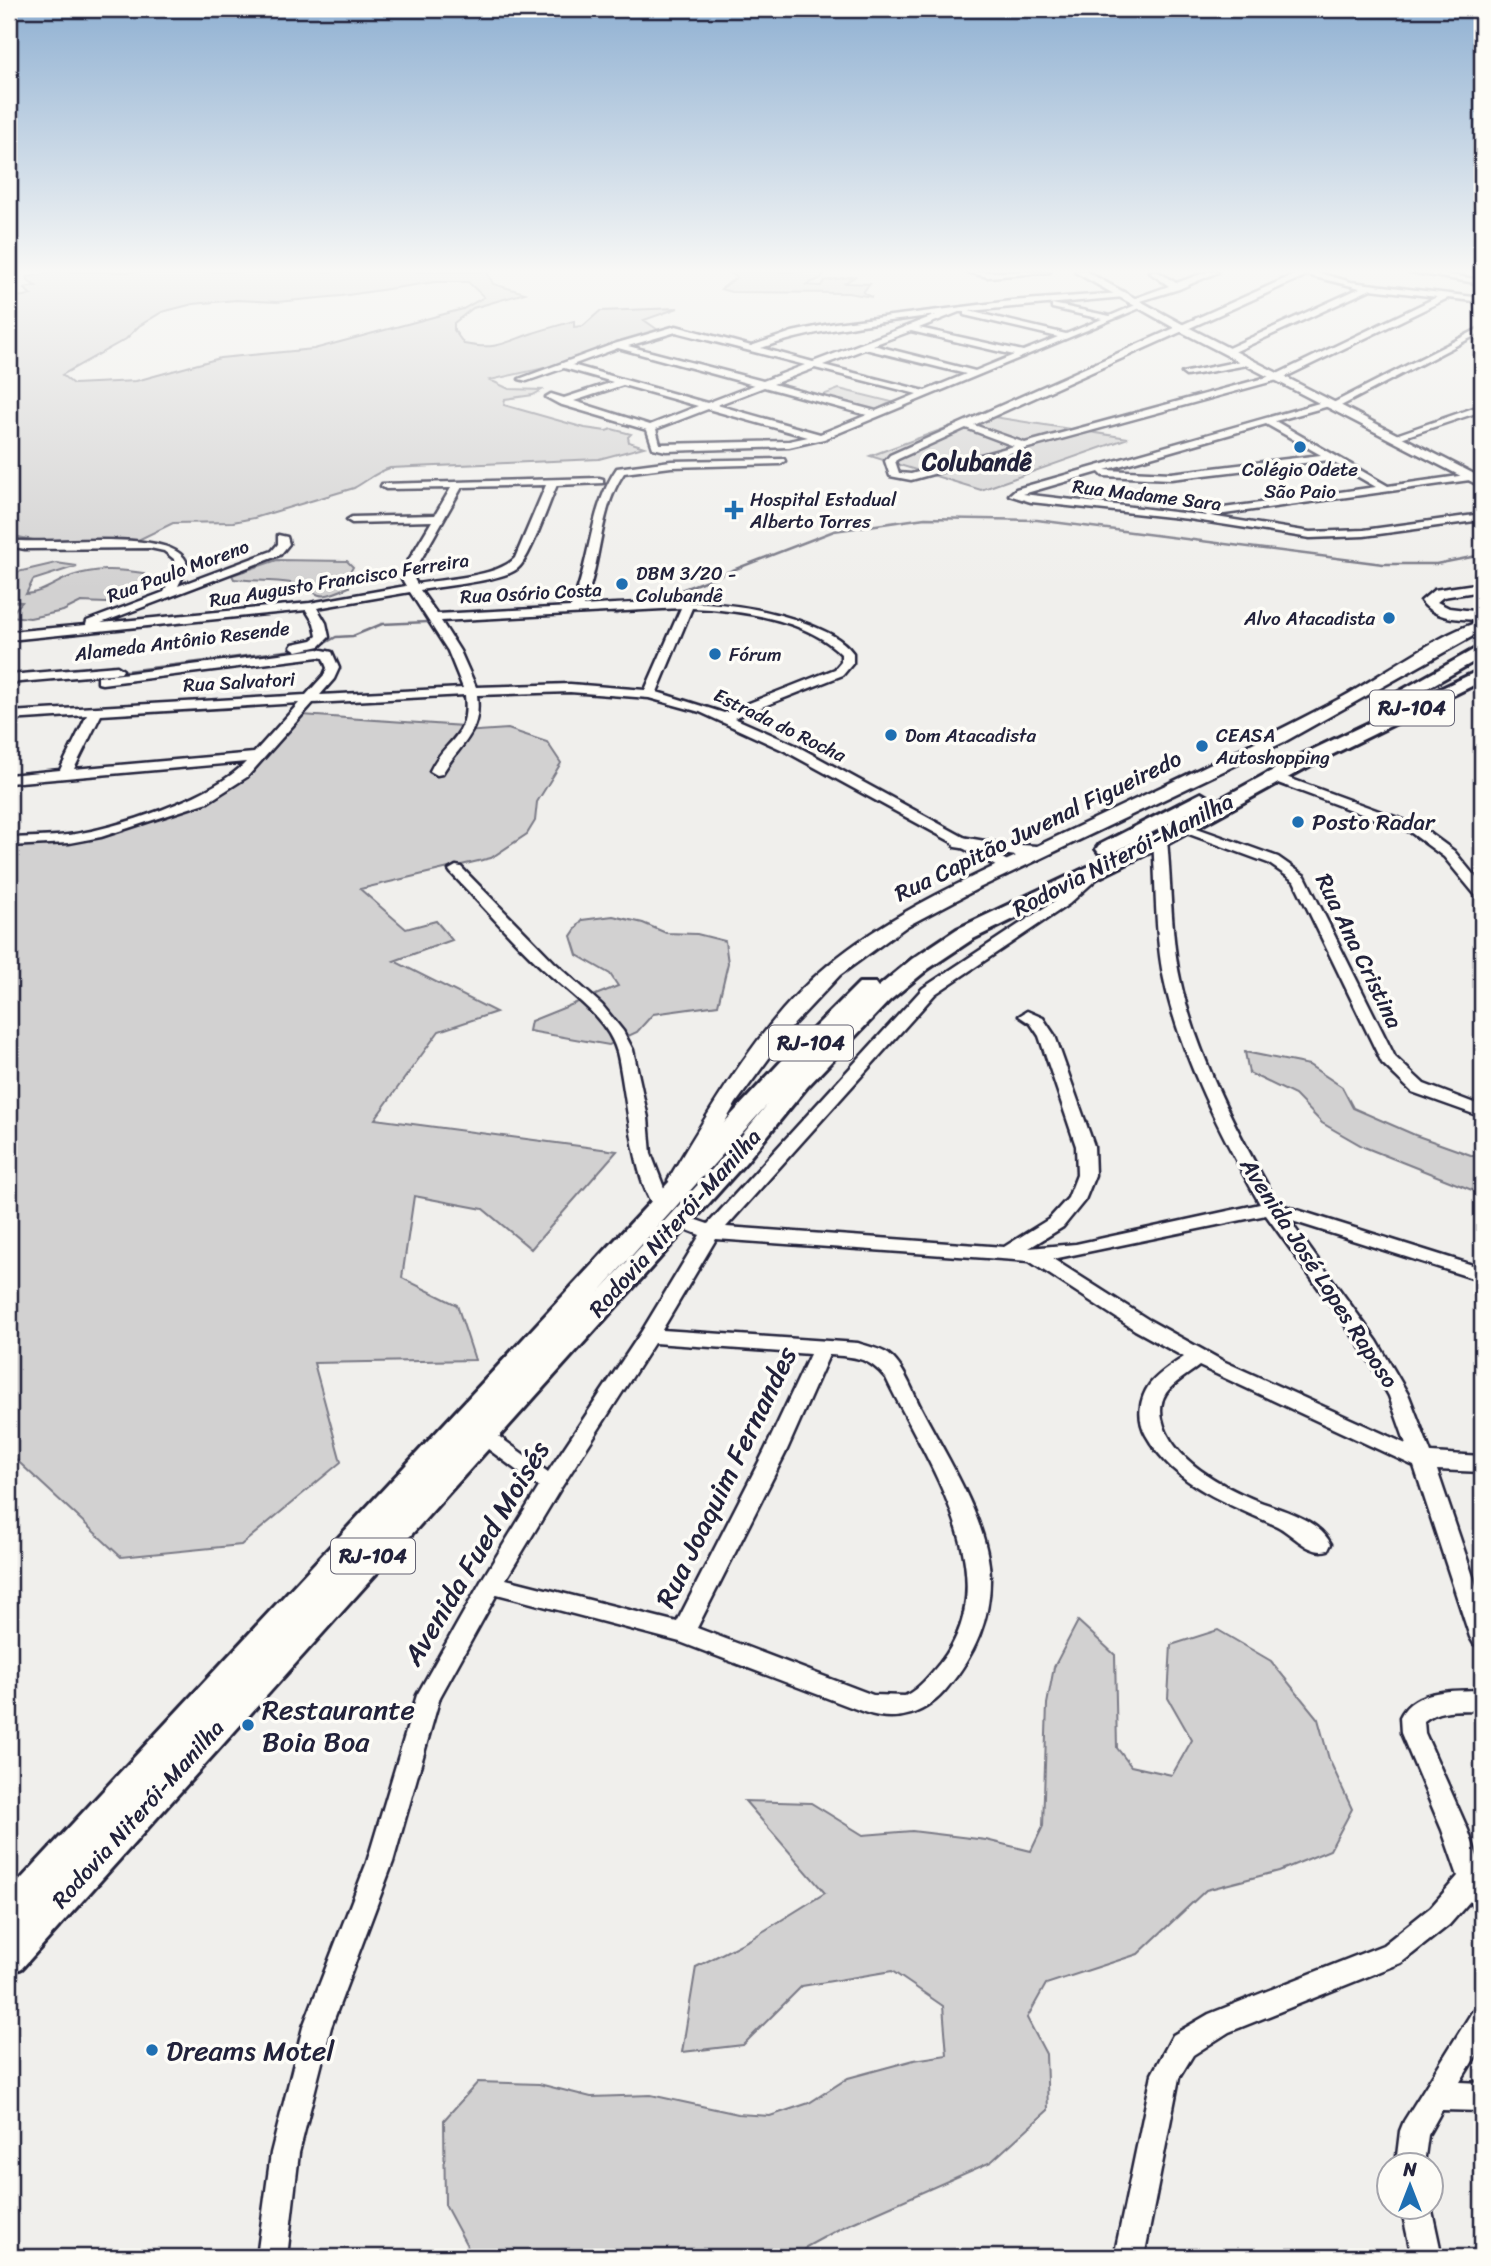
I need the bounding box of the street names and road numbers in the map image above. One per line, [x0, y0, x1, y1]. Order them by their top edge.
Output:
street label: Rua Madame Sara [1071, 470, 1224, 521]
street label: Rua Paulo Moreno [102, 530, 254, 612]
street label: Rua Augusto Francisco Ferreira [207, 543, 472, 617]
street label: Rua Osório Costa [459, 573, 603, 613]
street label: Alameda Antônio Resende [72, 611, 292, 671]
street label: Rua Salvatori [182, 663, 296, 701]
street label: Estrada do Rocha [708, 679, 852, 772]
road number: RJ-104 [1370, 690, 1454, 726]
street label: Rua Capitão Juvenal Figueiredo [887, 738, 1189, 914]
street label: Rodovia Niterói-Manilha [1005, 781, 1241, 929]
street label: Rua Ana Cristina [1304, 866, 1415, 1036]
road number: RJ-104 [769, 1026, 853, 1060]
street label: Rodovia Niterói-Manilha [578, 1119, 772, 1327]
street label: Avenida José Lopes Raposo [1228, 1148, 1409, 1397]
street label: Rua Joaquim Fernandes [641, 1338, 811, 1616]
street label: Avenida Fued Moisés [389, 1430, 563, 1676]
road number: RJ-104 [331, 1538, 415, 1574]
street label: Rodovia Niterói-Manilha [41, 1710, 235, 1918]

